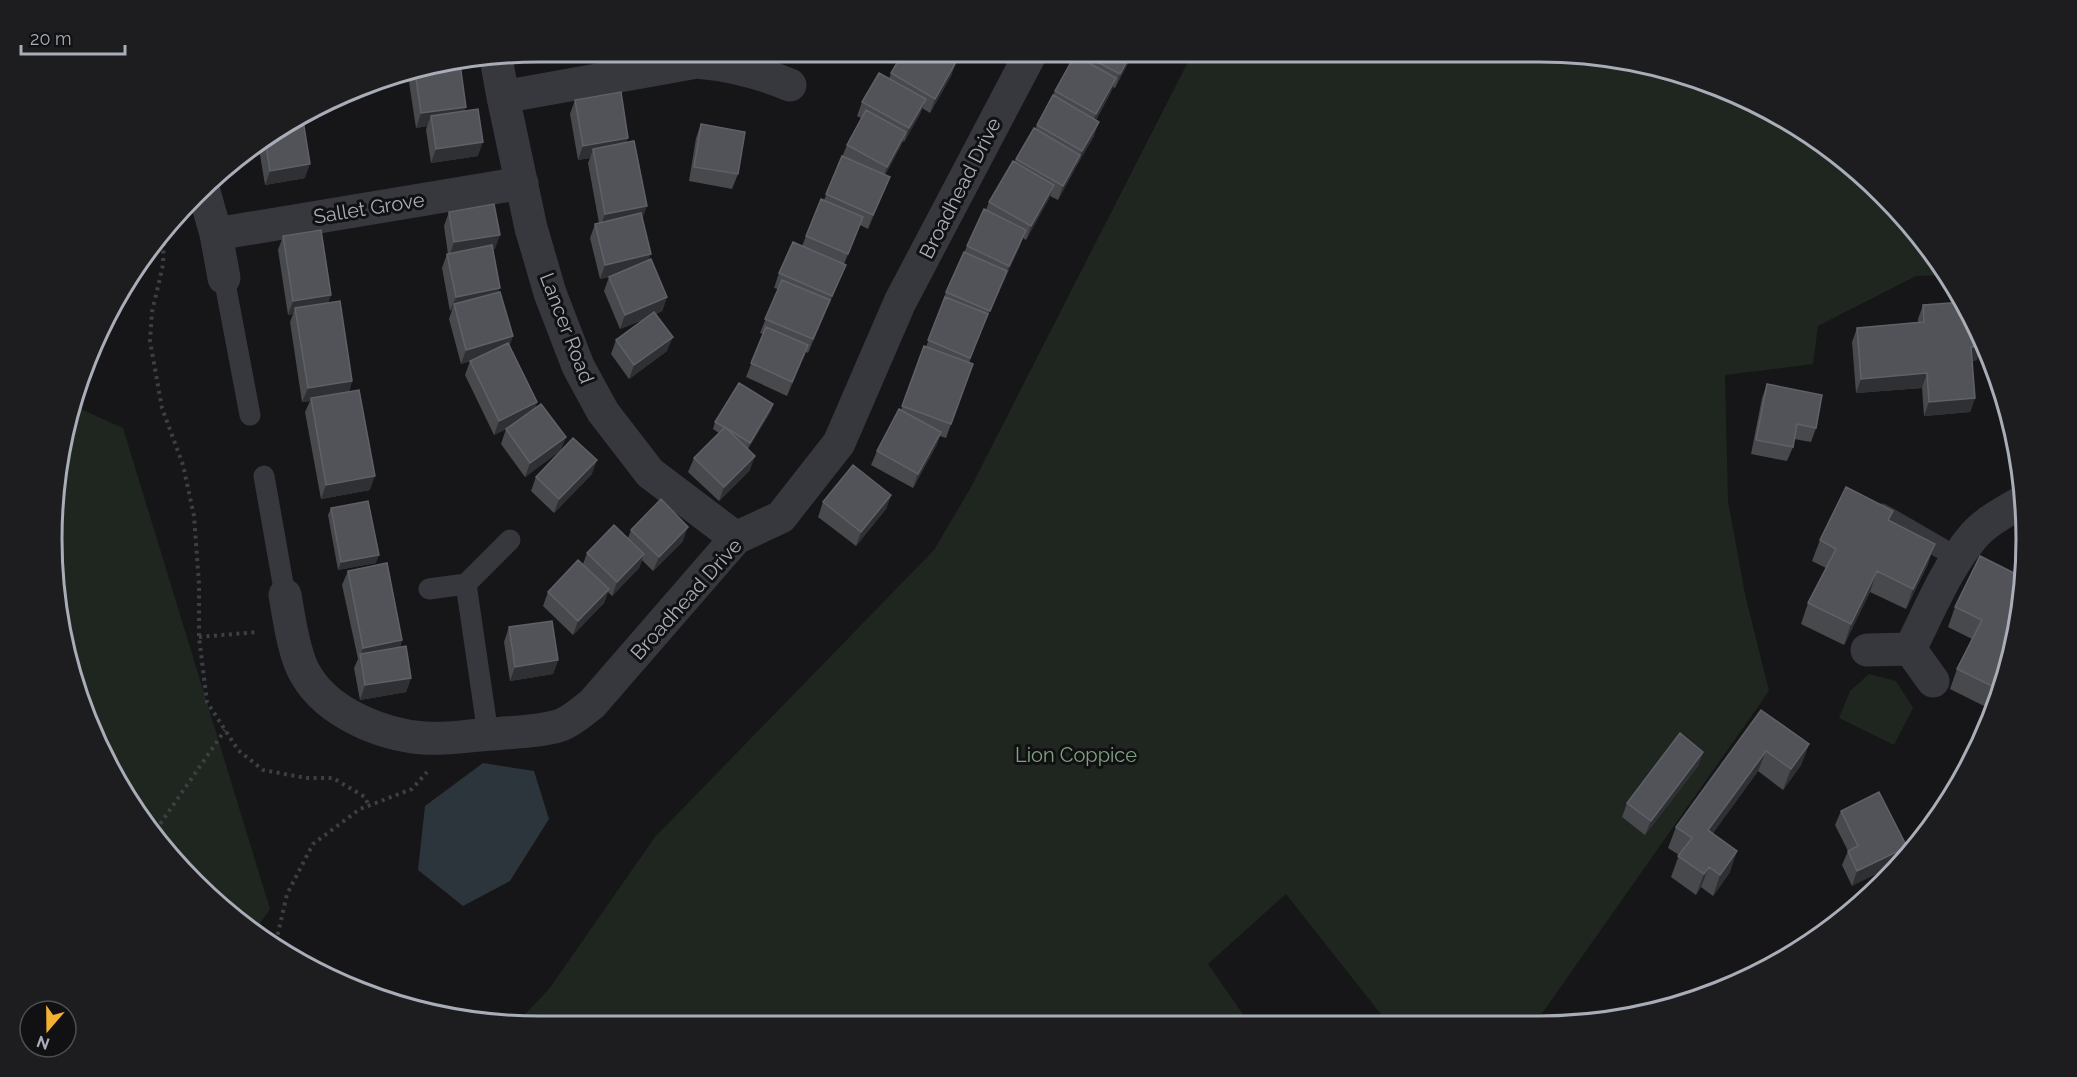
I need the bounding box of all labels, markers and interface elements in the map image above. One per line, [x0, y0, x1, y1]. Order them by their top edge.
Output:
scale bar [21, 18, 124, 56]
text: 20 m [30, 28, 72, 49]
street label: Broadhead Drive [914, 113, 1006, 262]
street label: Sallet Grove [312, 187, 426, 229]
street label: Lancer Road [535, 269, 599, 387]
street label: Broadhead Drive [625, 533, 747, 665]
park label: Lion Coppice [1015, 743, 1137, 767]
north arrow [18, 999, 78, 1059]
text: N [34, 1032, 52, 1054]

